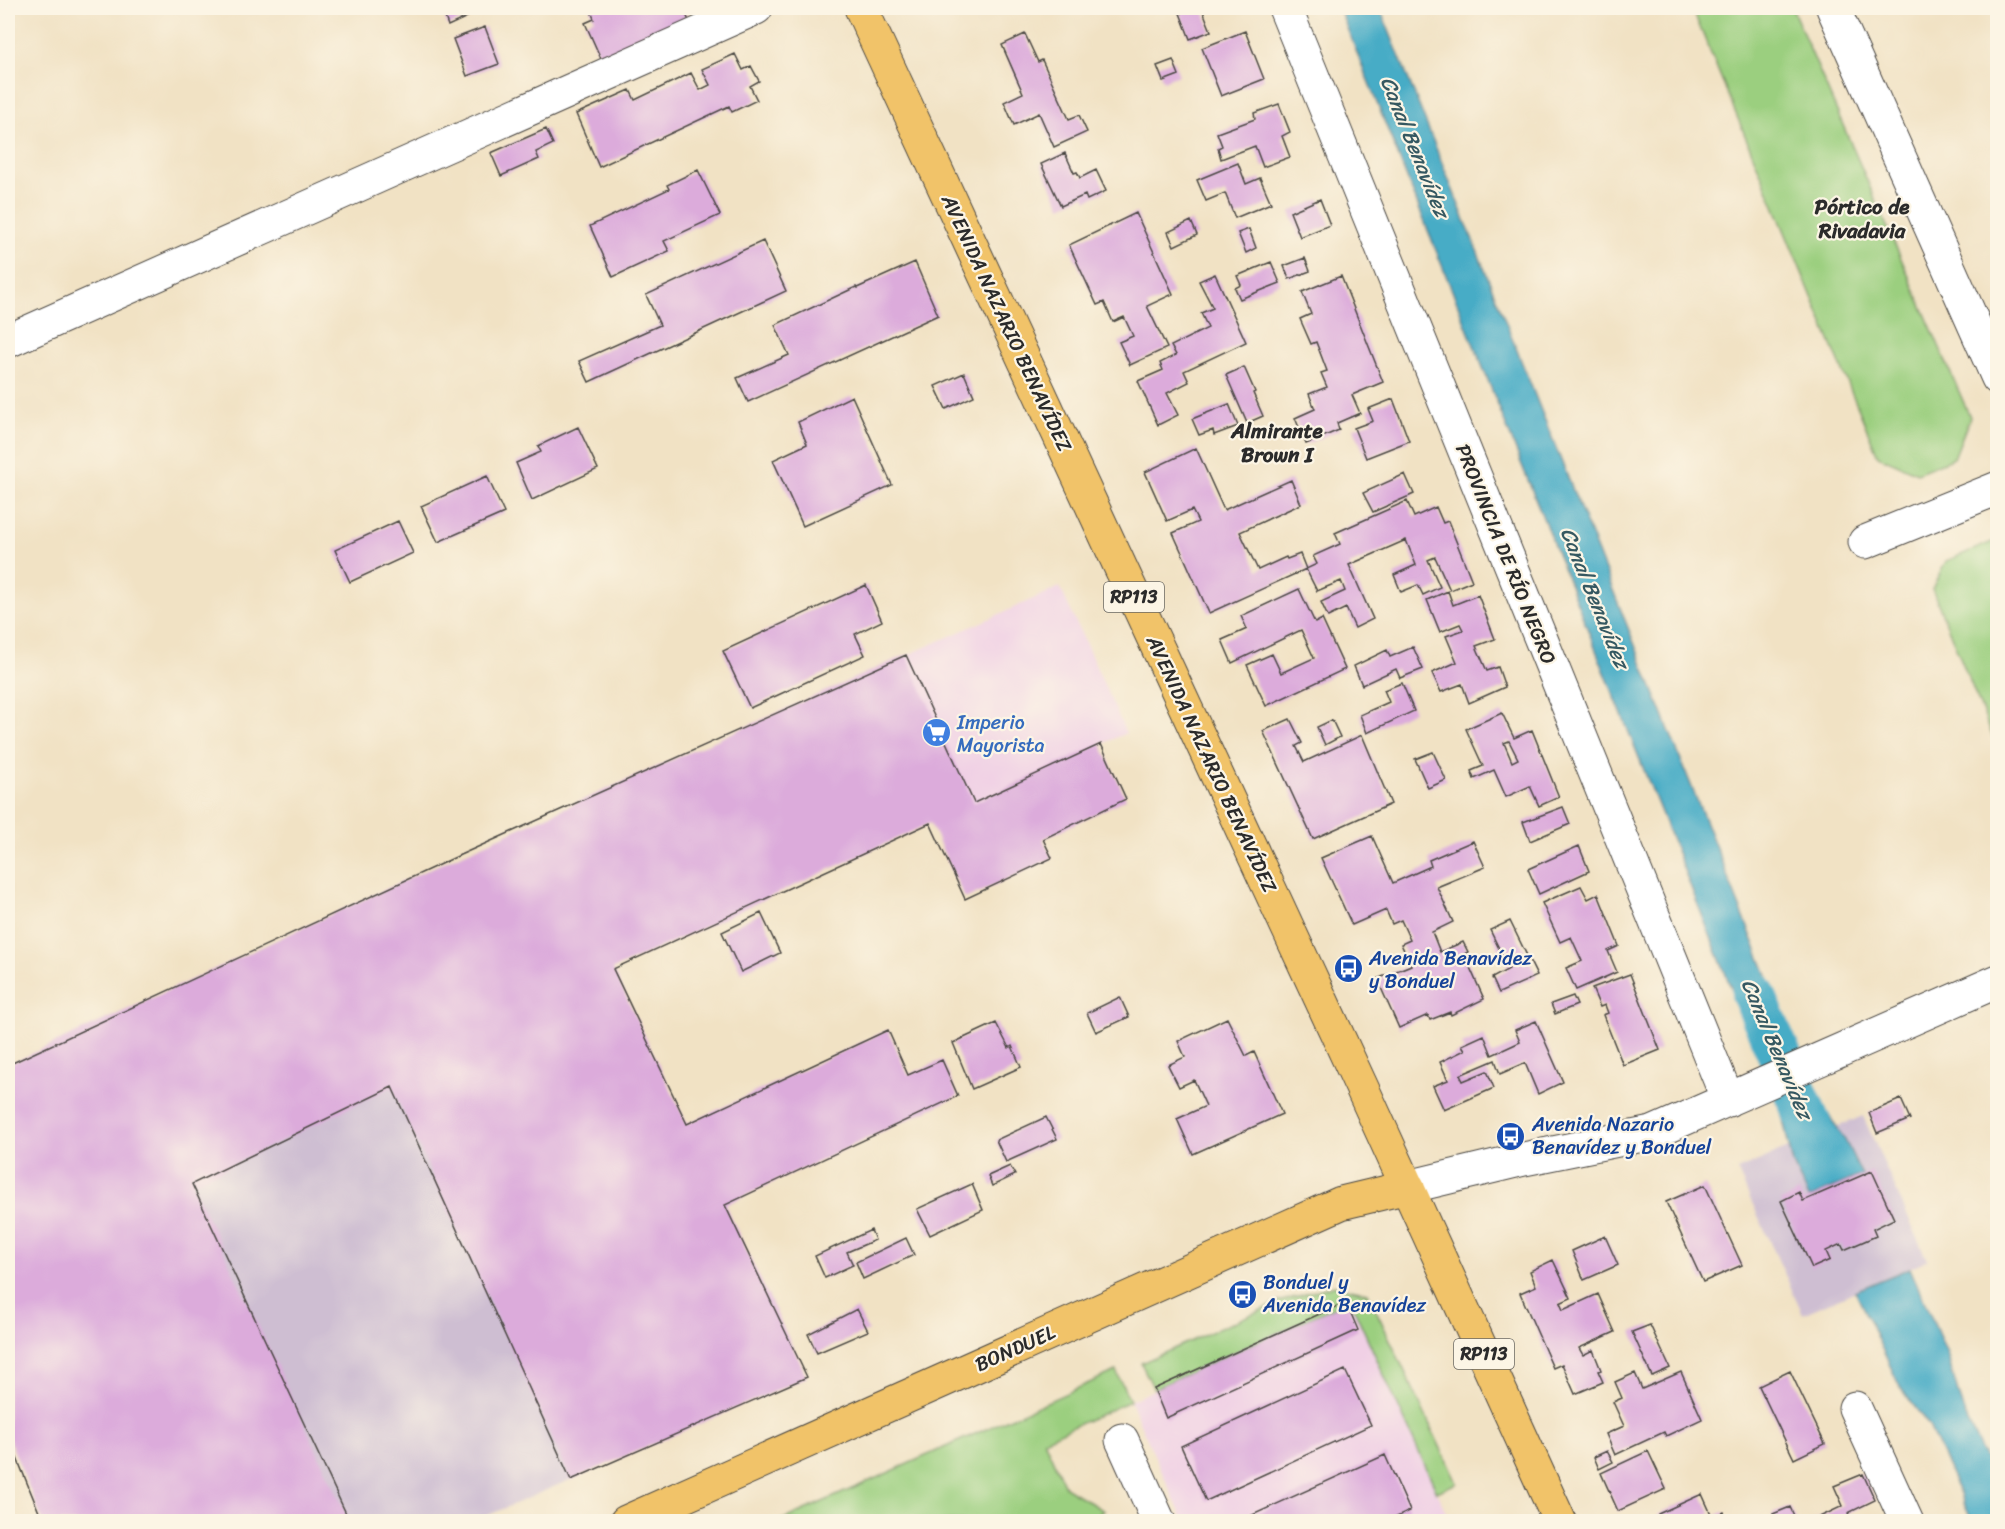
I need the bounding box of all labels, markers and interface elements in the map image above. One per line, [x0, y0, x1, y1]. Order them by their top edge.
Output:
water label: Canal Benavídez [1369, 70, 1462, 226]
street label: AVENIDA NAZARIO BENAVÍDEZ [931, 187, 1082, 458]
district label: Pórtico de Rivadavia [1815, 188, 1910, 250]
district label: Almirante Brown I [1230, 412, 1324, 474]
street label: PROVINCIA DE RÍO NEGRO [1445, 439, 1566, 670]
water label: Canal Benavídez [1549, 521, 1642, 677]
road number: RP113 [1104, 582, 1164, 612]
street label: AVENIDA NAZARIO BENAVÍDEZ [1136, 628, 1287, 899]
place label: Imperio Mayorista [956, 705, 1045, 763]
supermarket icon: Imperio Mayorista [920, 717, 952, 749]
place label: Avenida Benavídez y Bonduel [1368, 941, 1532, 999]
bus stop icon: Avenida Benavídez y Bonduel [1332, 953, 1364, 985]
water label: Canal Benavídez [1730, 973, 1825, 1128]
place label: Avenida Nazario Benavídez y Bonduel [1531, 1107, 1713, 1165]
bus stop icon: Avenida Nazario Benavídez y Bonduel [1495, 1120, 1527, 1152]
place label: Bonduel y Avenida Benavídez [1262, 1265, 1426, 1323]
bus stop icon: Bonduel y Avenida Benavídez [1226, 1278, 1258, 1310]
street label: BONDUEL [969, 1315, 1062, 1382]
road number: RP113 [1454, 1339, 1514, 1369]

